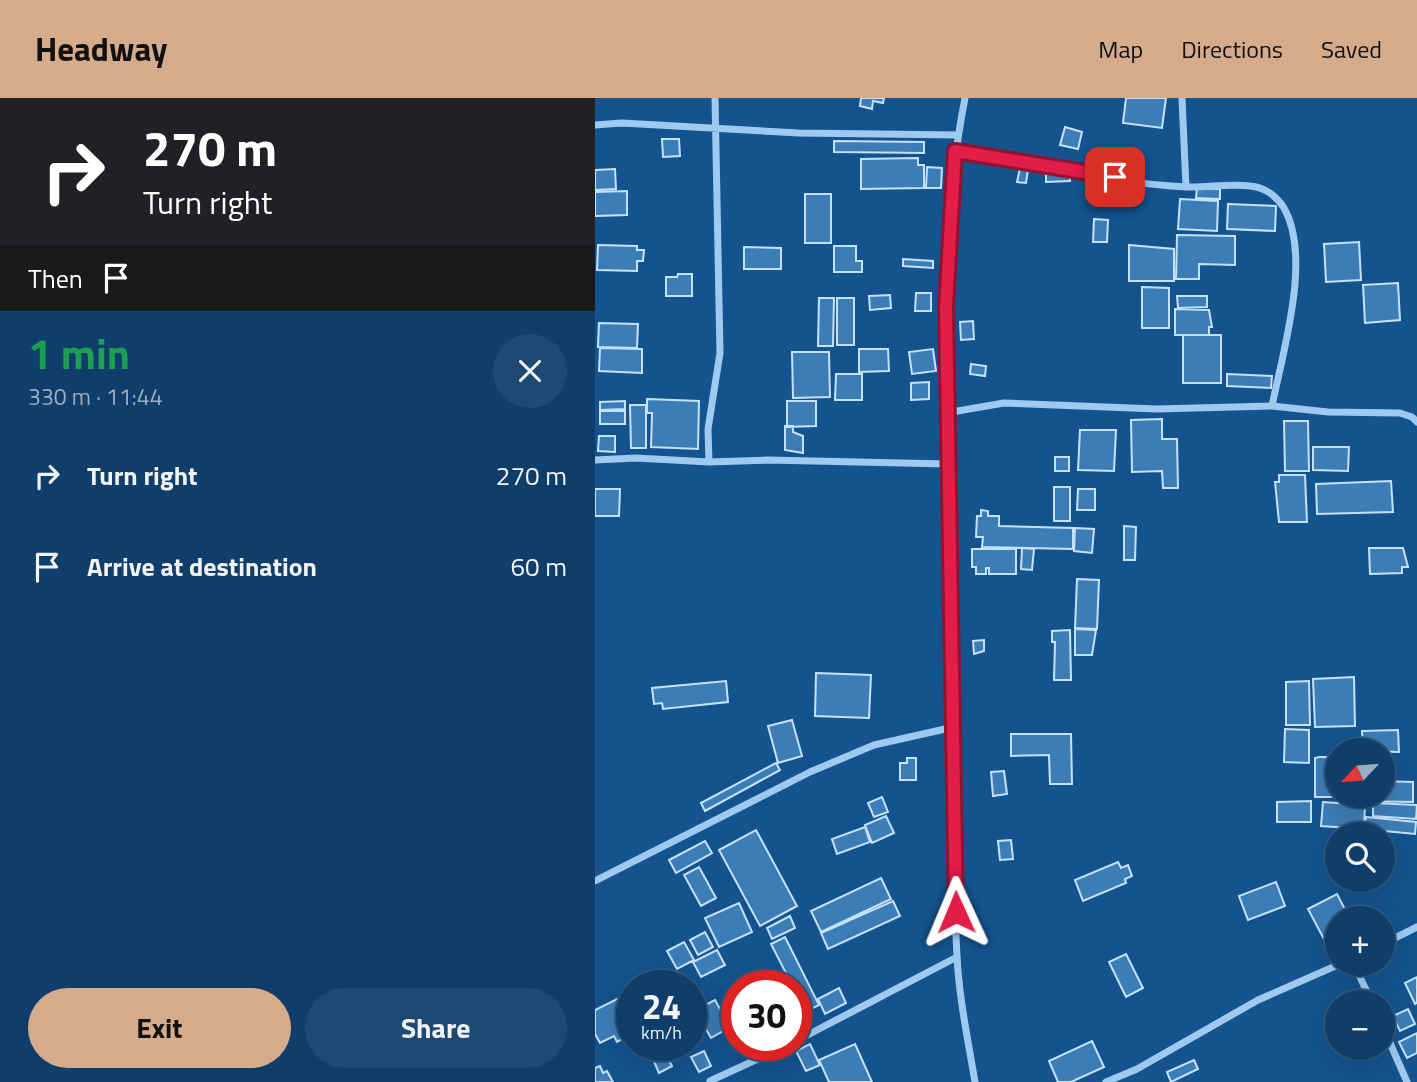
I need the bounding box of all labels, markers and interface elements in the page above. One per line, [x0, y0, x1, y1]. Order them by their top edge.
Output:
text: Headway [35, 24, 168, 74]
text: Map [1098, 31, 1143, 67]
text: Directions [1181, 31, 1283, 67]
text: Saved [1321, 31, 1382, 67]
text: 270 m [143, 110, 277, 185]
icon: right [28, 126, 119, 217]
pin [1085, 147, 1145, 207]
icon: arrive [1096, 158, 1134, 196]
text: Turn right [143, 178, 272, 226]
text: Then [28, 259, 83, 298]
icon: arrive [97, 259, 135, 297]
text: 1 min [28, 321, 130, 385]
button: close [493, 334, 567, 408]
text: 330 m · 11:44 [28, 379, 163, 414]
text: Turn right [87, 456, 198, 495]
text: 270 m [496, 456, 567, 495]
icon: right [28, 457, 66, 495]
text: Arrive at destination [87, 547, 317, 586]
text: 60 m [510, 547, 567, 586]
icon: arrive [28, 548, 66, 586]
north arrow [1325, 738, 1395, 808]
map controls [1325, 738, 1395, 1060]
button: search [1325, 822, 1395, 892]
position arrow [919, 875, 993, 949]
button: + [1325, 906, 1395, 976]
speed limit sign: 30 [721, 970, 812, 1061]
text: 24 [642, 979, 681, 1033]
button: Exit [28, 988, 291, 1068]
button: Share [305, 988, 567, 1068]
button: − [1325, 990, 1395, 1060]
text: km/h [641, 1019, 682, 1046]

